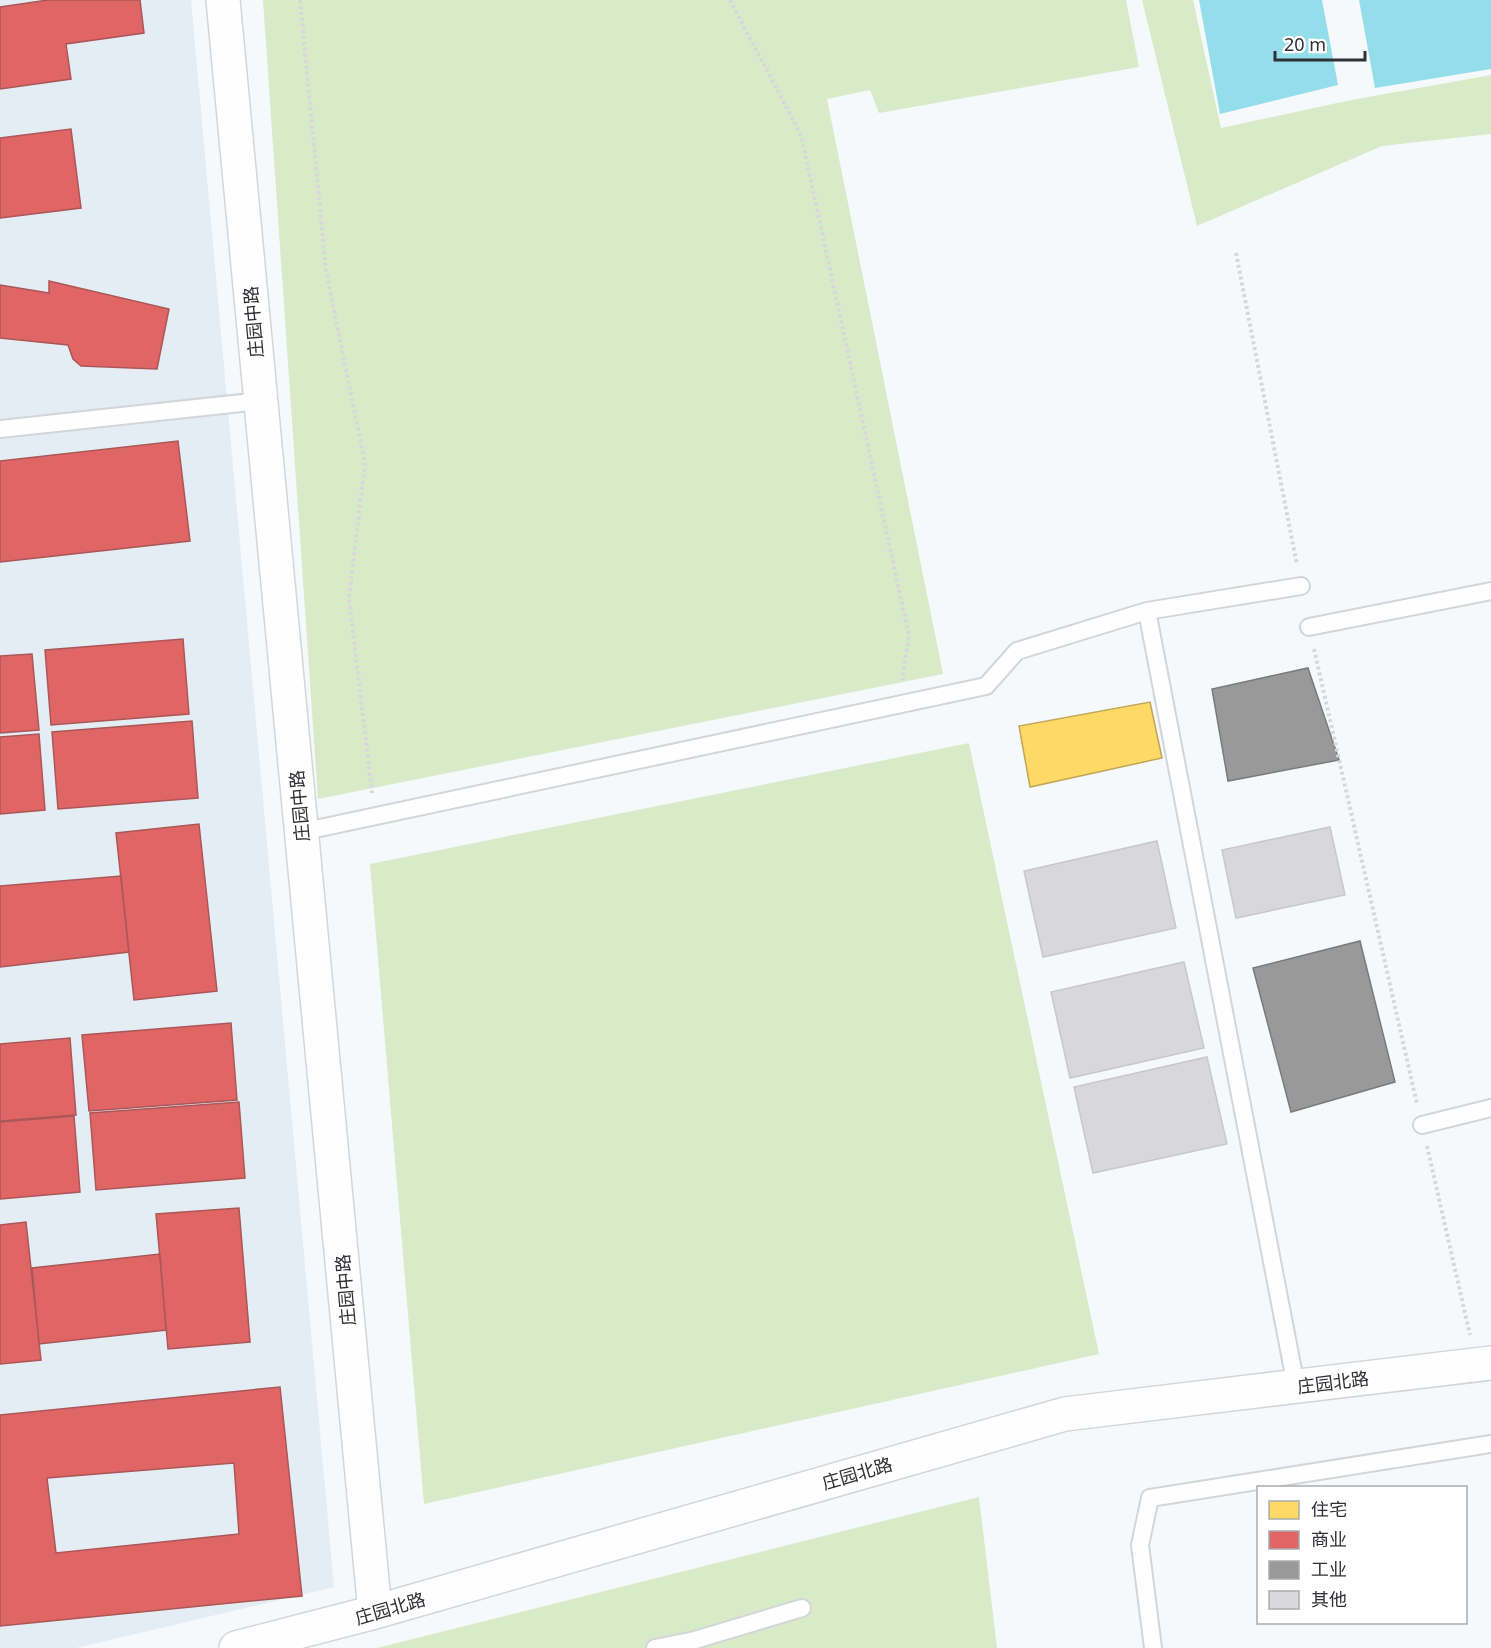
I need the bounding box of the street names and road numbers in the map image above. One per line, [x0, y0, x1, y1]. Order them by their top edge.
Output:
street label: 庄园中路 [238, 285, 268, 359]
street label: 庄园中路 [284, 769, 314, 843]
street label: 庄园中路 [330, 1253, 360, 1327]
street label: 庄园北路 [1296, 1366, 1370, 1398]
street label: 庄园北路 [819, 1452, 895, 1494]
street label: 庄园北路 [352, 1587, 428, 1629]

